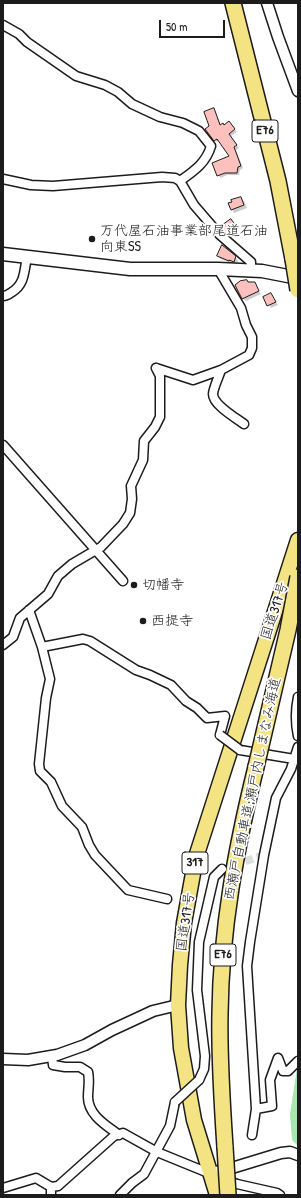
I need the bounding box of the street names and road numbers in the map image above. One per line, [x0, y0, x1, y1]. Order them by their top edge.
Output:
road number: E76 [252, 120, 278, 142]
street label: 国道317号 [258, 580, 292, 642]
street label: 西瀬戸自動車道;瀬戸内しまなみ海道 [221, 676, 285, 902]
road number: 317 [182, 852, 208, 874]
street label: 国道317号 [173, 891, 199, 953]
road number: E76 [210, 944, 236, 966]

